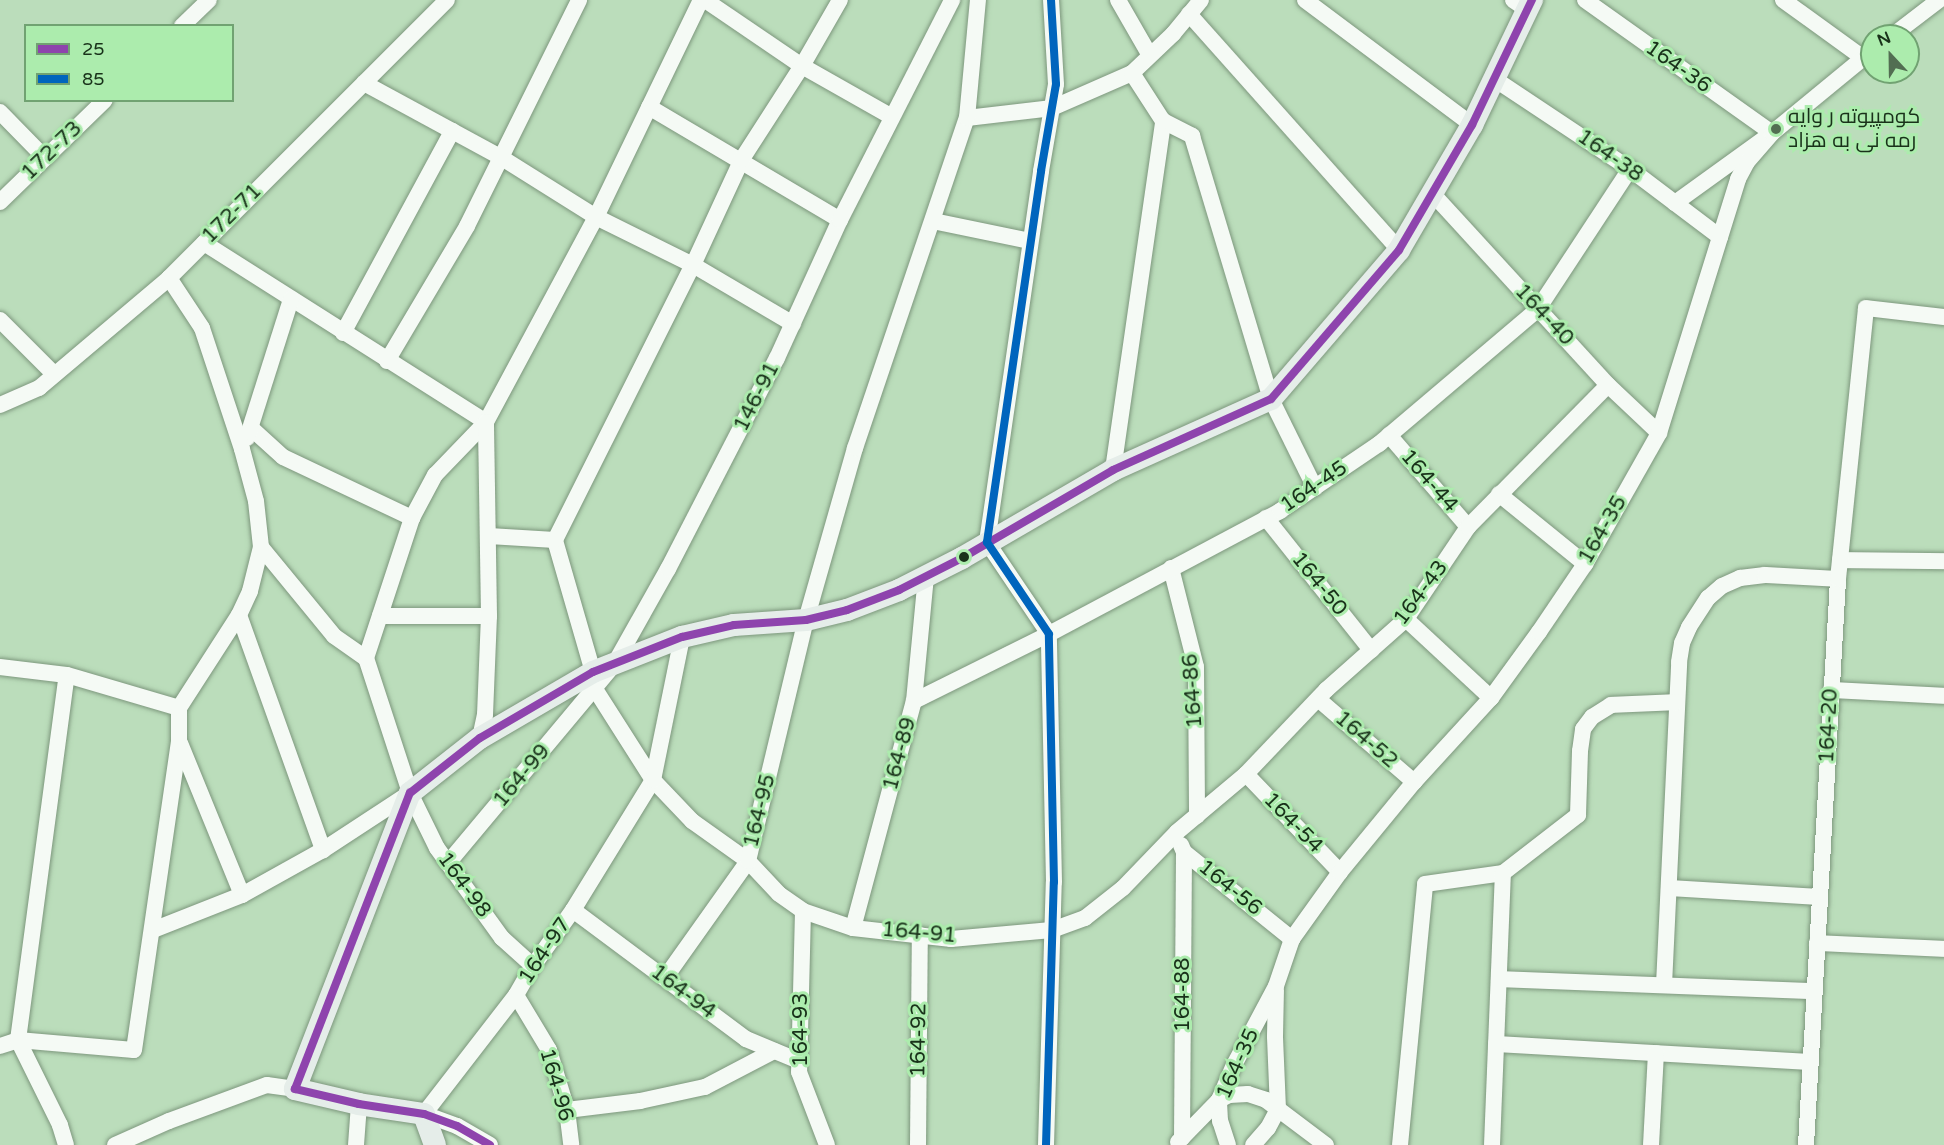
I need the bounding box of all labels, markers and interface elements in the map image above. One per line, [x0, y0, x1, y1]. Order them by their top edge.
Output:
legend [24, 24, 234, 102]
north arrow [1860, 24, 1920, 84]
text: N [1874, 27, 1894, 51]
street label: 164-36 [1640, 35, 1716, 99]
text: 25 [82, 38, 105, 60]
text: 85 [82, 68, 105, 90]
place label: کومپیوته ر وایه رمه نی به هزاد [1788, 104, 1920, 154]
street label: 172-73 [17, 116, 87, 186]
marker: کومپیوته ر وایه رمه نی به هزاد [1769, 122, 1783, 136]
street label: 164-38 [1572, 124, 1648, 188]
street label: 172-71 [197, 179, 267, 249]
street label: 164-40 [1509, 279, 1579, 351]
street label: 146-91 [729, 358, 785, 436]
street label: 164-44 [1395, 444, 1463, 518]
street label: 164-45 [1276, 456, 1352, 518]
street label: 164-35 [1573, 491, 1633, 569]
street label: 164-50 [1286, 547, 1352, 621]
unlabelled marker [958, 551, 970, 563]
street label: 164-43 [1388, 555, 1454, 631]
street label: 164-86 [1178, 653, 1208, 729]
street label: 164-20 [1814, 688, 1844, 764]
street label: 164-52 [1330, 706, 1402, 774]
street label: 164-89 [878, 715, 922, 793]
street label: 164-99 [488, 739, 556, 813]
street label: 164-95 [739, 772, 781, 850]
street label: 164-54 [1258, 787, 1328, 859]
street label: 164-98 [432, 847, 496, 923]
street label: 164-56 [1193, 855, 1267, 921]
street label: 164-97 [514, 913, 576, 989]
street label: 164-91 [881, 917, 957, 949]
street label: 164-88 [1170, 958, 1196, 1032]
street label: 164-94 [646, 959, 720, 1025]
street label: 164-93 [788, 993, 814, 1067]
street label: 164-92 [906, 1002, 932, 1078]
street label: 164-35 [1211, 1025, 1265, 1103]
street label: 164-96 [534, 1046, 578, 1124]

